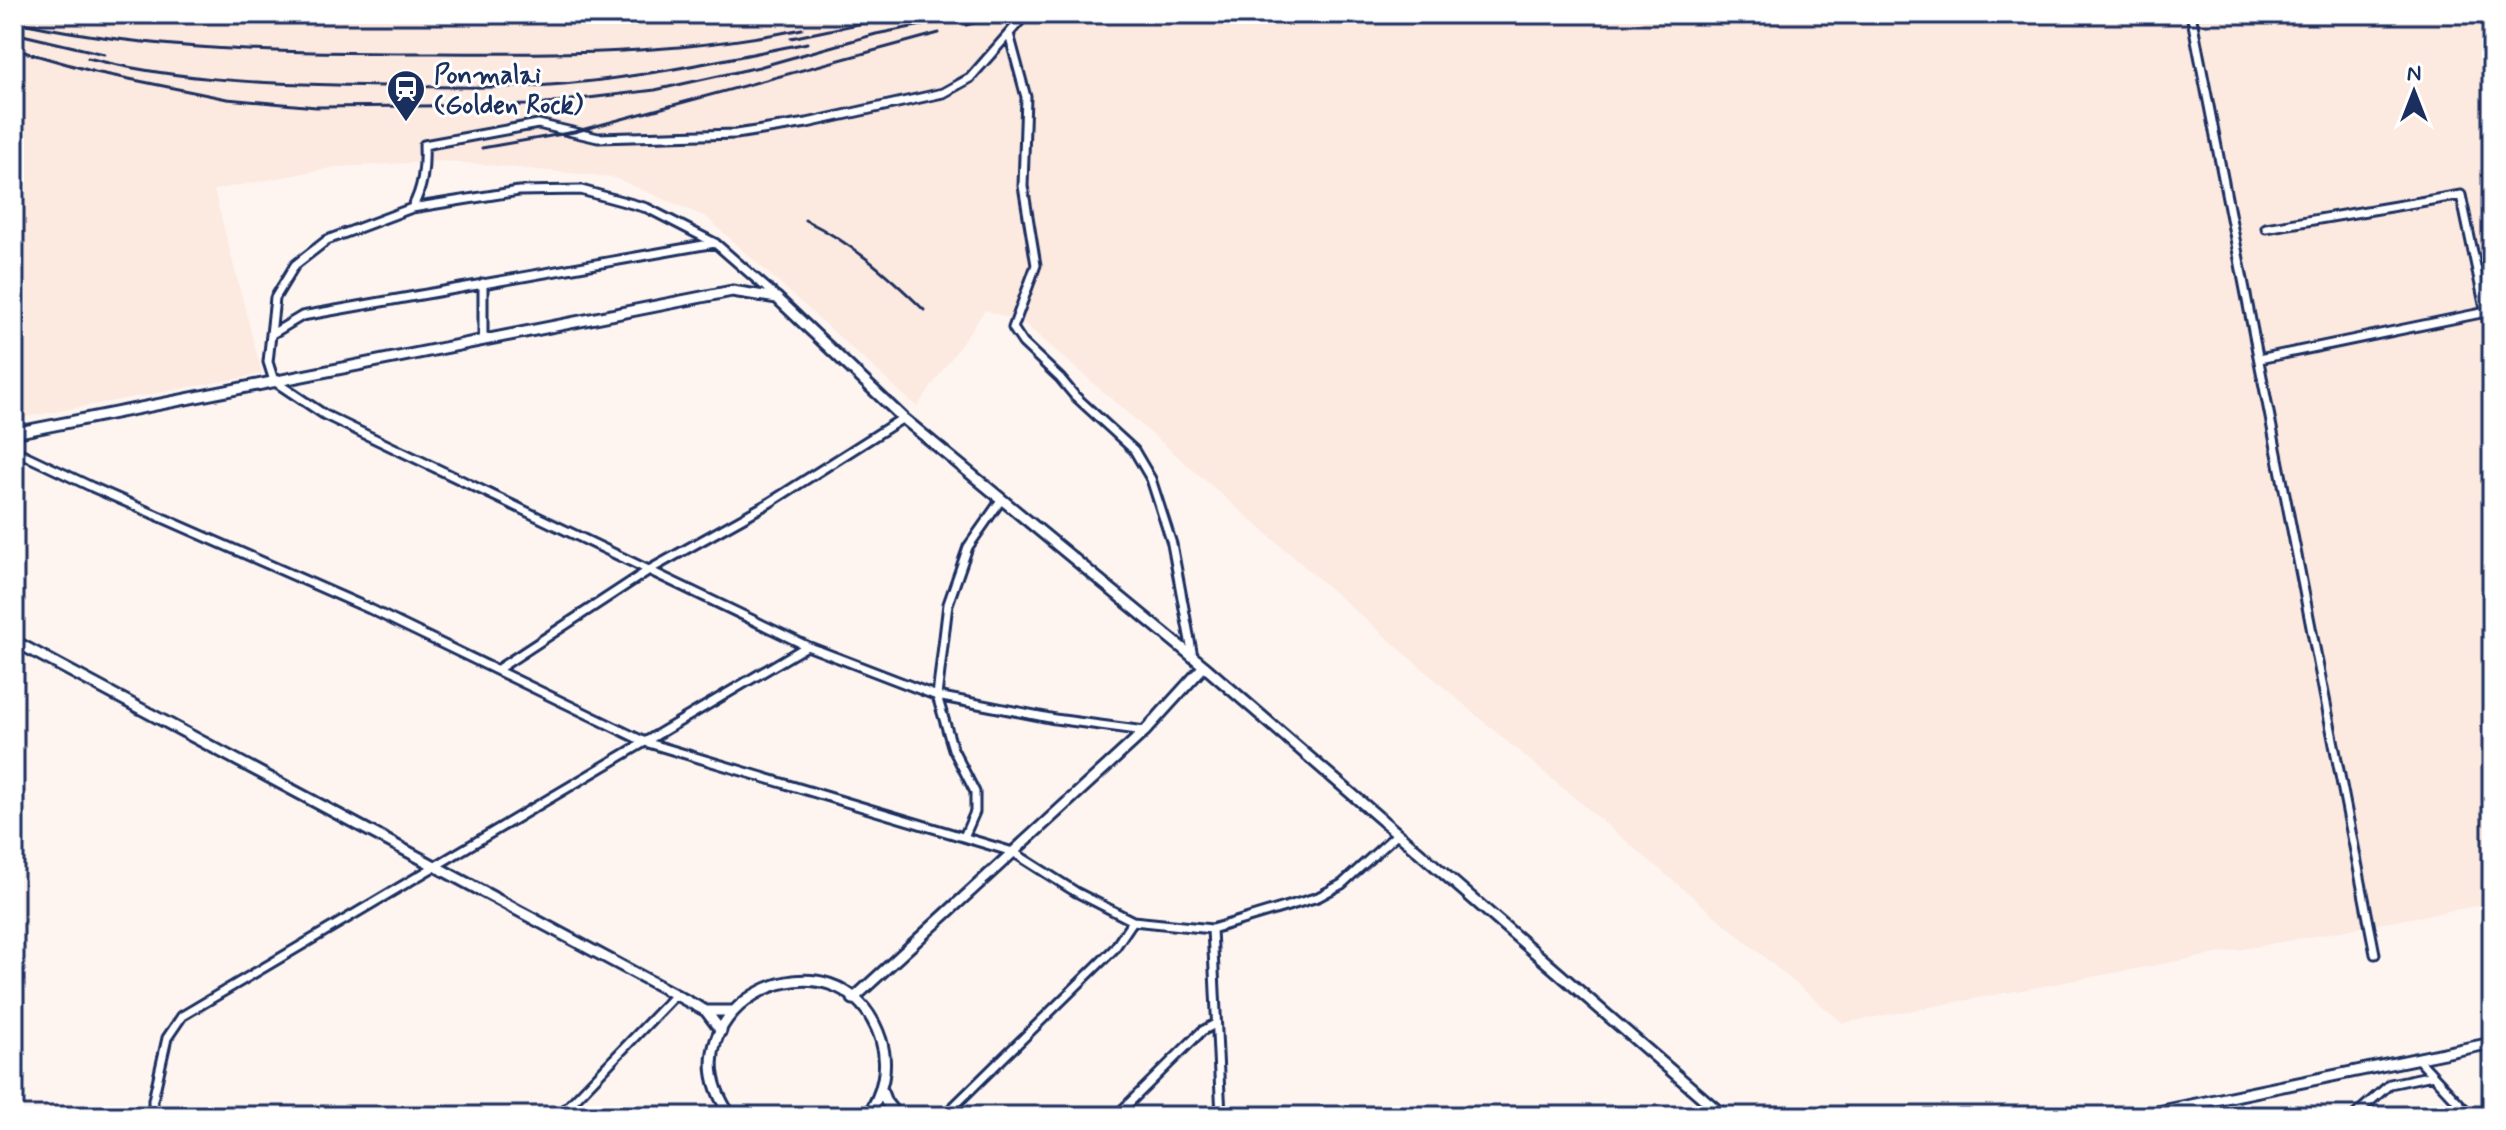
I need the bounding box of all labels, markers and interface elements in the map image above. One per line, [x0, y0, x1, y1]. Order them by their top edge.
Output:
north arrow [2374, 52, 2454, 132]
place label: Ponmalai (Golden Rock) [434, 59, 584, 123]
text: N [2407, 60, 2421, 88]
station icon: Ponmalai (Golden Rock) [385, 68, 427, 123]

